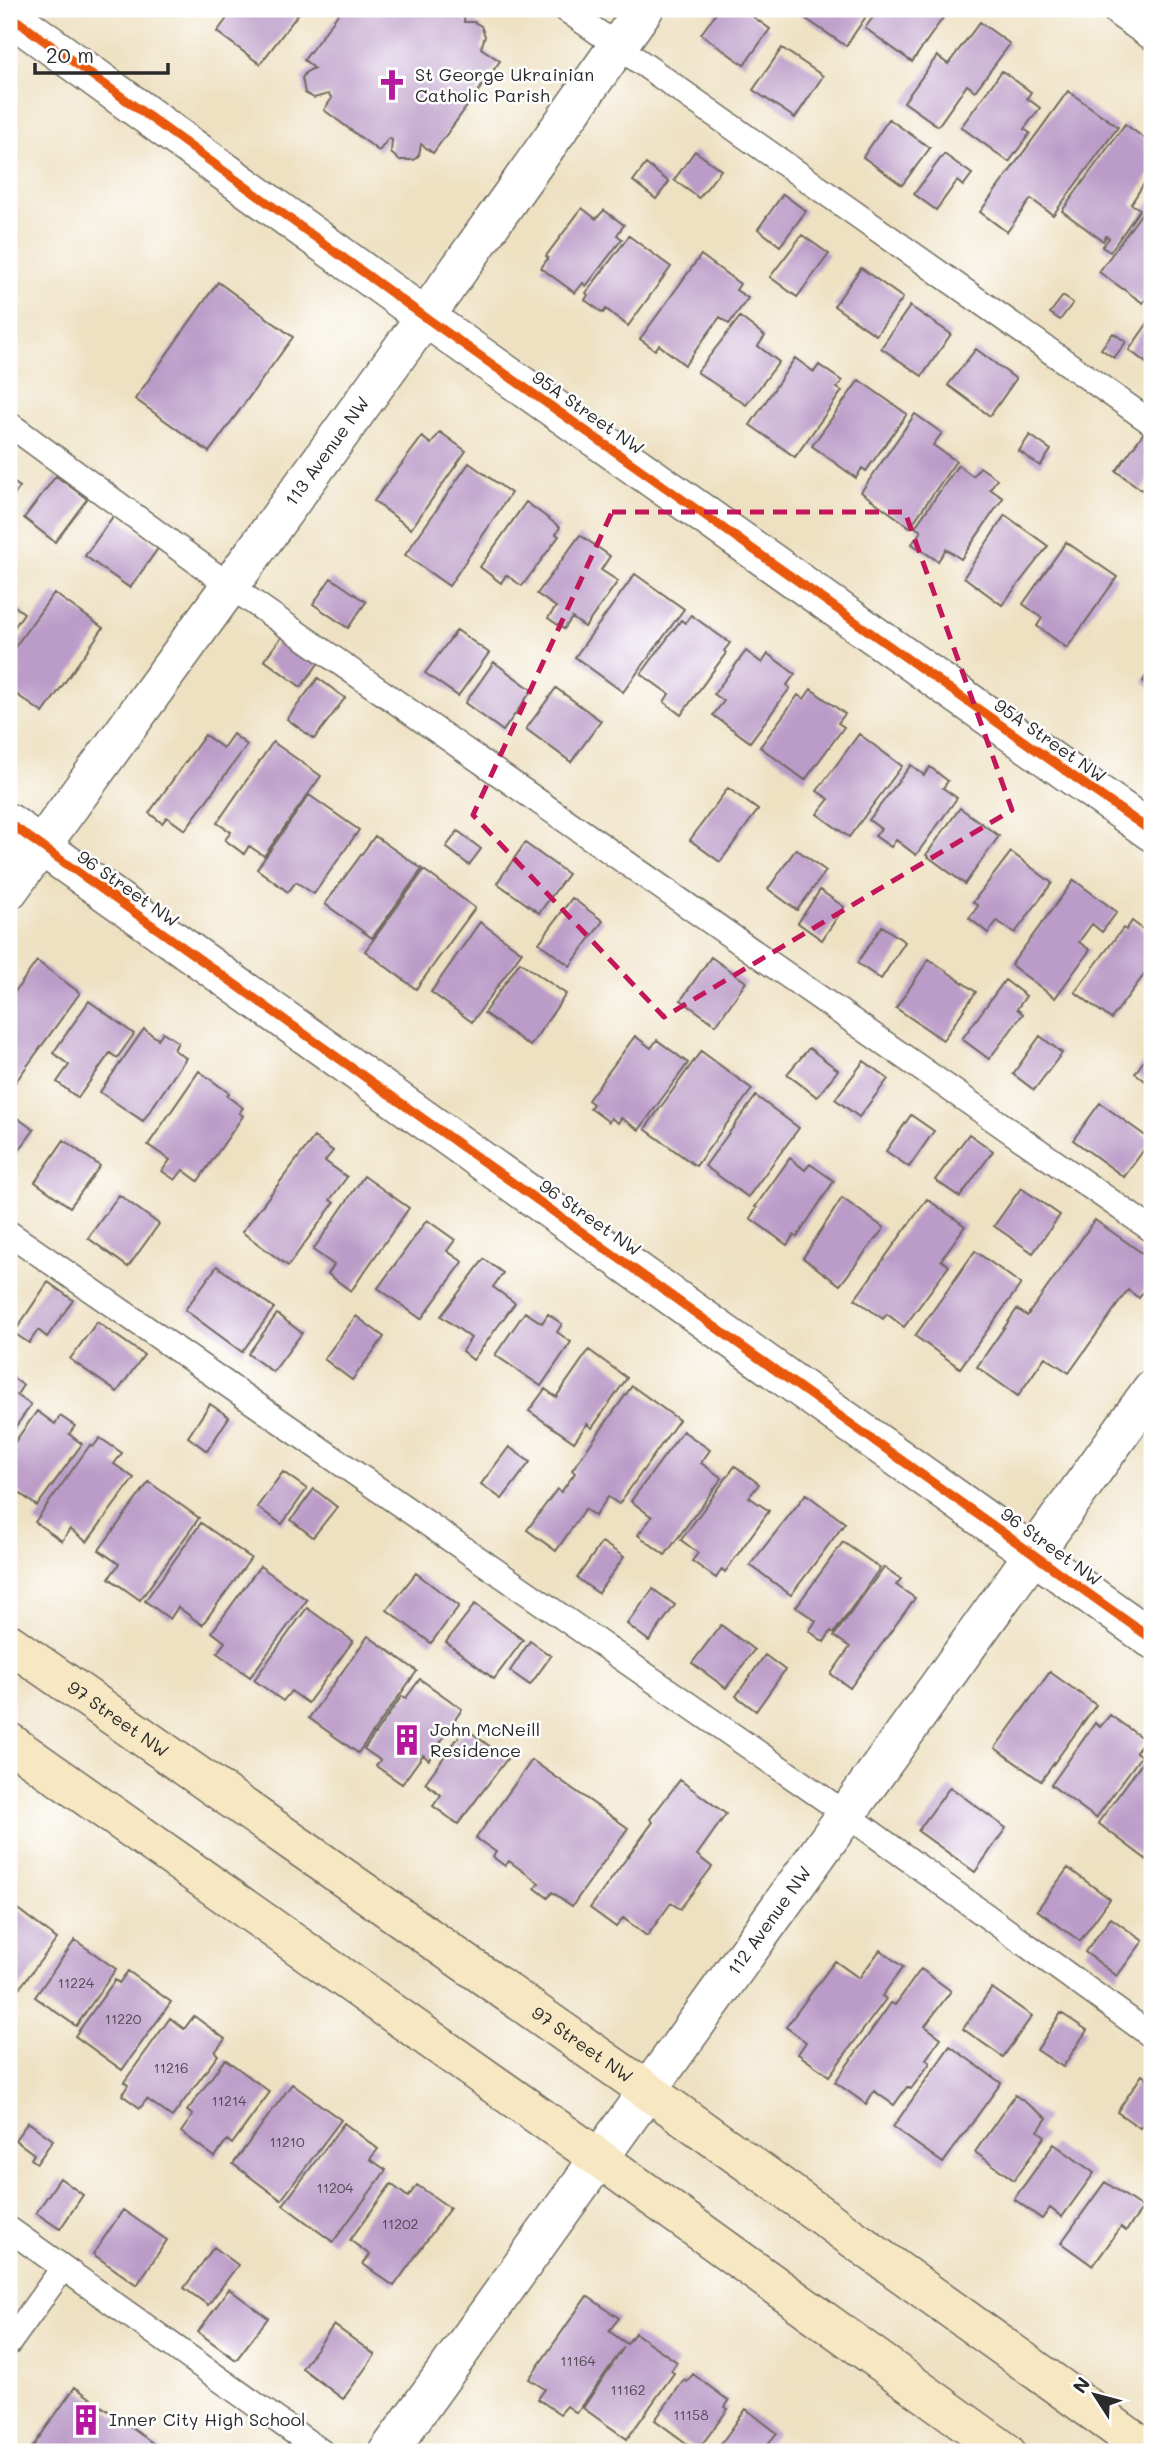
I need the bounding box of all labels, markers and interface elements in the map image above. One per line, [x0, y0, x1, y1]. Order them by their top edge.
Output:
scale bar [35, 32, 168, 76]
text: 20 m [46, 41, 94, 68]
place label: St George Ukrainian Catholic Parish [415, 62, 594, 107]
church icon: St George Ukrainian Catholic Parish [375, 68, 409, 102]
street label: 95A Street NW [528, 365, 649, 460]
street label: 113 Avenue NW [279, 391, 374, 510]
street label: 95A Street NW [990, 693, 1111, 788]
street label: 96 Street NW [73, 844, 184, 932]
street label: 96 Street NW [535, 1173, 646, 1261]
street label: 96 Street NW [996, 1501, 1107, 1591]
street label: 97 Street NW [63, 1675, 174, 1762]
place label: John McNeill Residence [430, 1717, 540, 1762]
building icon: John McNeill Residence [390, 1723, 424, 1757]
street label: 112 Avenue NW [721, 1861, 816, 1980]
house number: 11224 [58, 1973, 95, 1992]
street label: 97 Street NW [527, 2000, 638, 2088]
house number: 11220 [105, 2009, 142, 2028]
house number: 11216 [153, 2058, 189, 2077]
house number: 11214 [212, 2091, 247, 2110]
house number: 11210 [269, 2132, 305, 2151]
house number: 11204 [316, 2178, 354, 2197]
house number: 11202 [382, 2214, 418, 2233]
house number: 11164 [560, 2351, 597, 2370]
north arrow [1060, 2360, 1130, 2430]
text: N [1066, 2372, 1095, 2398]
house number: 11162 [610, 2380, 646, 2399]
building icon: Inner City High School [69, 2403, 103, 2437]
house number: 11158 [673, 2405, 709, 2424]
place label: Inner City High School [109, 2407, 306, 2431]

